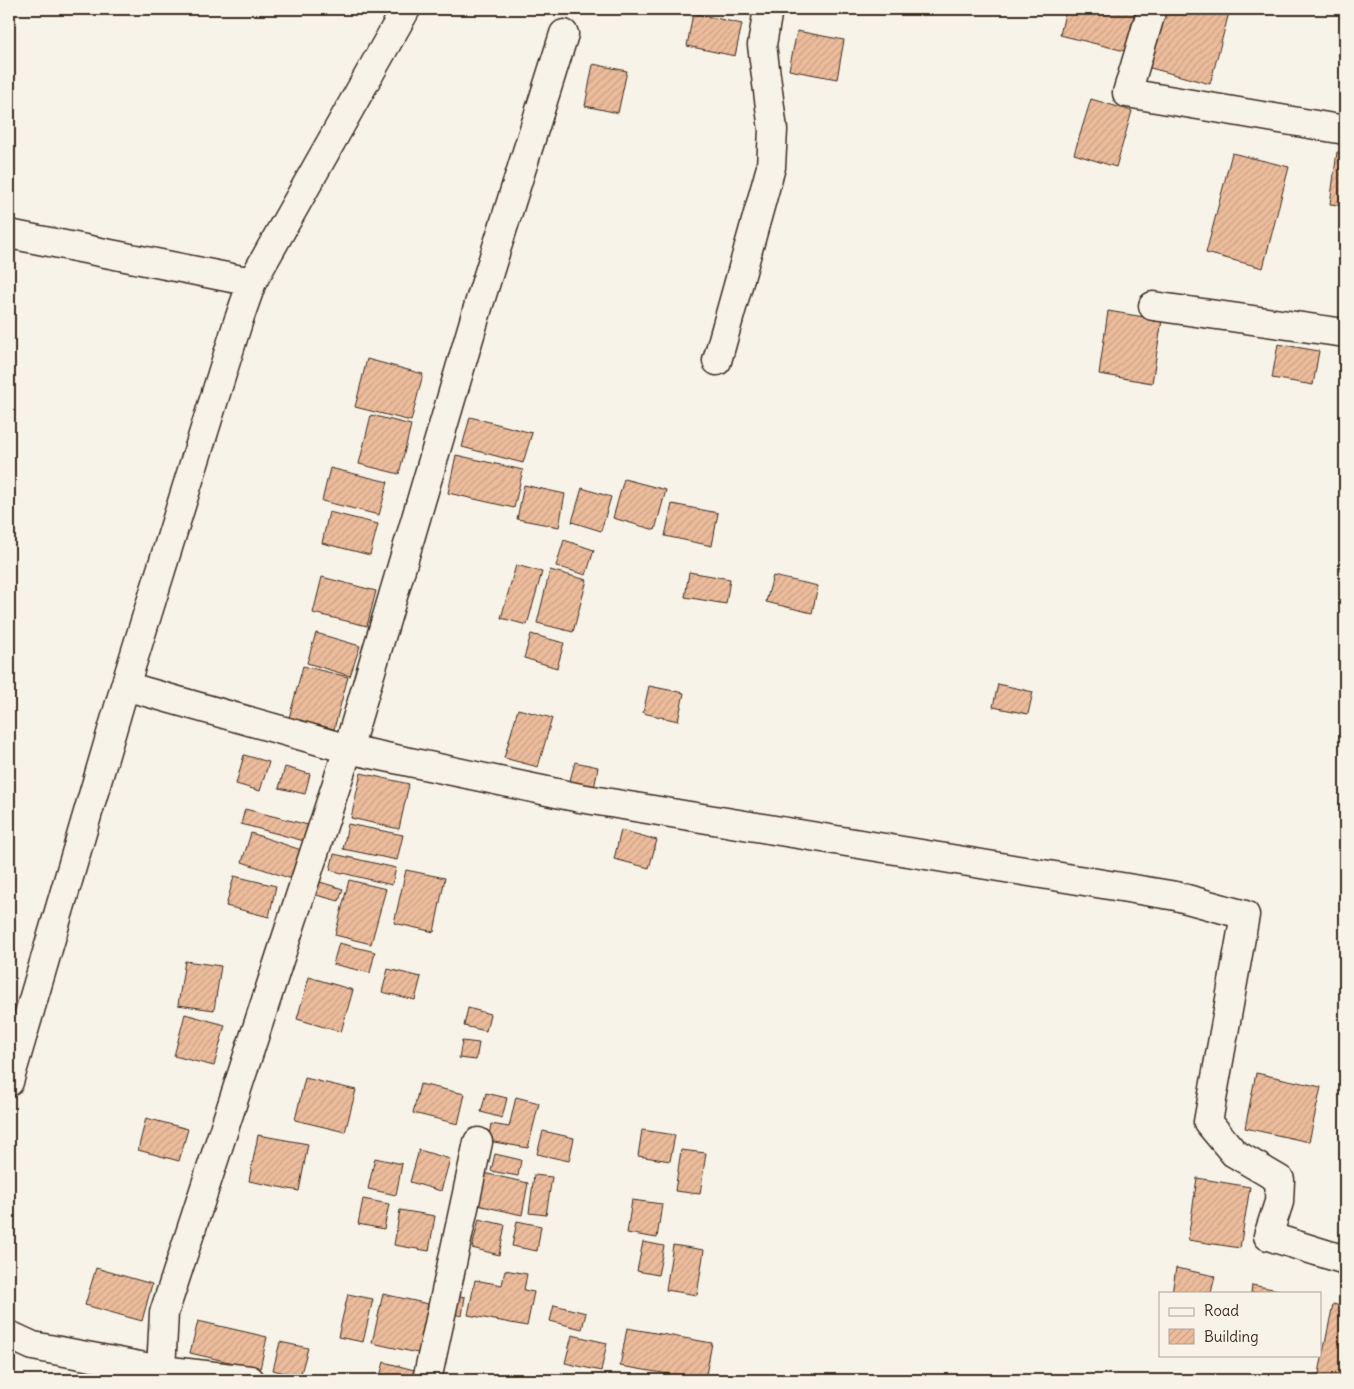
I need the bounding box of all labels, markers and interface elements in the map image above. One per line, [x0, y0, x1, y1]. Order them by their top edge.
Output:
legend [1159, 1292, 1322, 1356]
text: Road [1204, 1301, 1239, 1320]
text: Building [1204, 1327, 1259, 1346]

